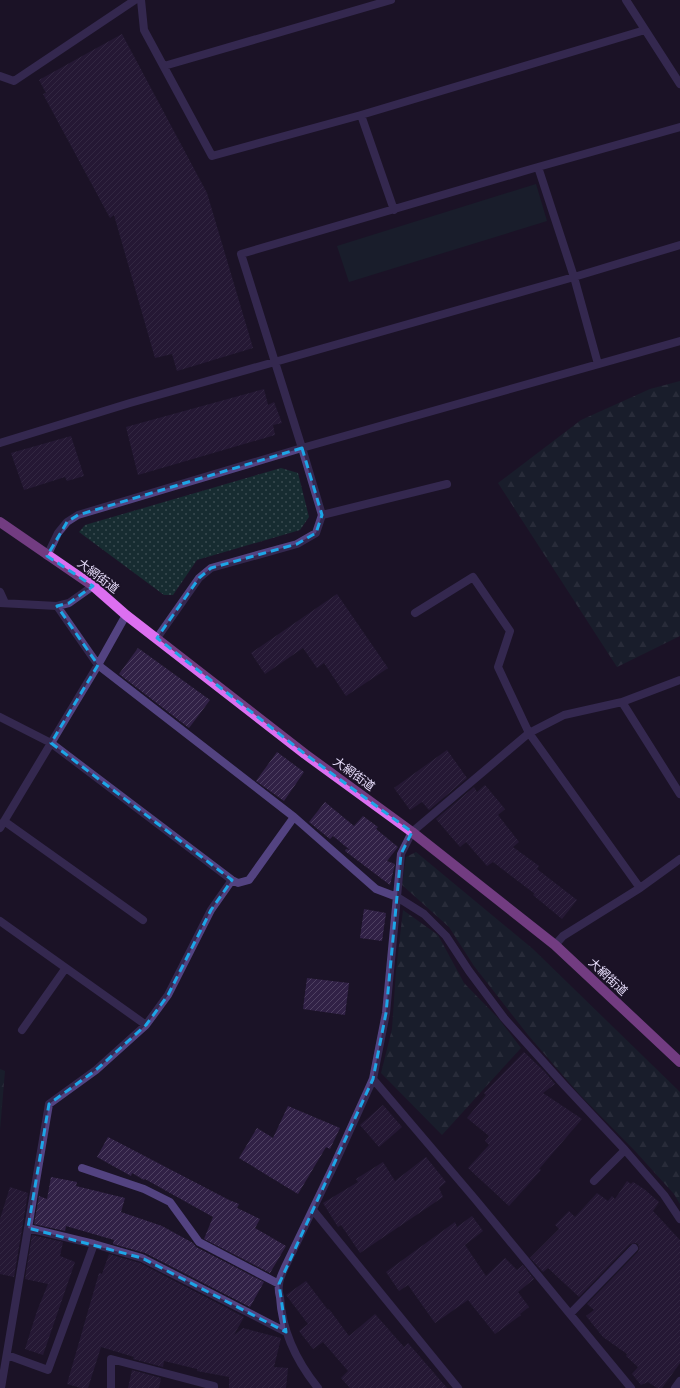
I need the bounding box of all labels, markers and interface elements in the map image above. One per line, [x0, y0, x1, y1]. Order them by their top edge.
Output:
street label: 大網街道 [75, 556, 121, 596]
street label: 大網街道 [330, 754, 378, 794]
street label: 大網街道 [586, 956, 630, 998]

